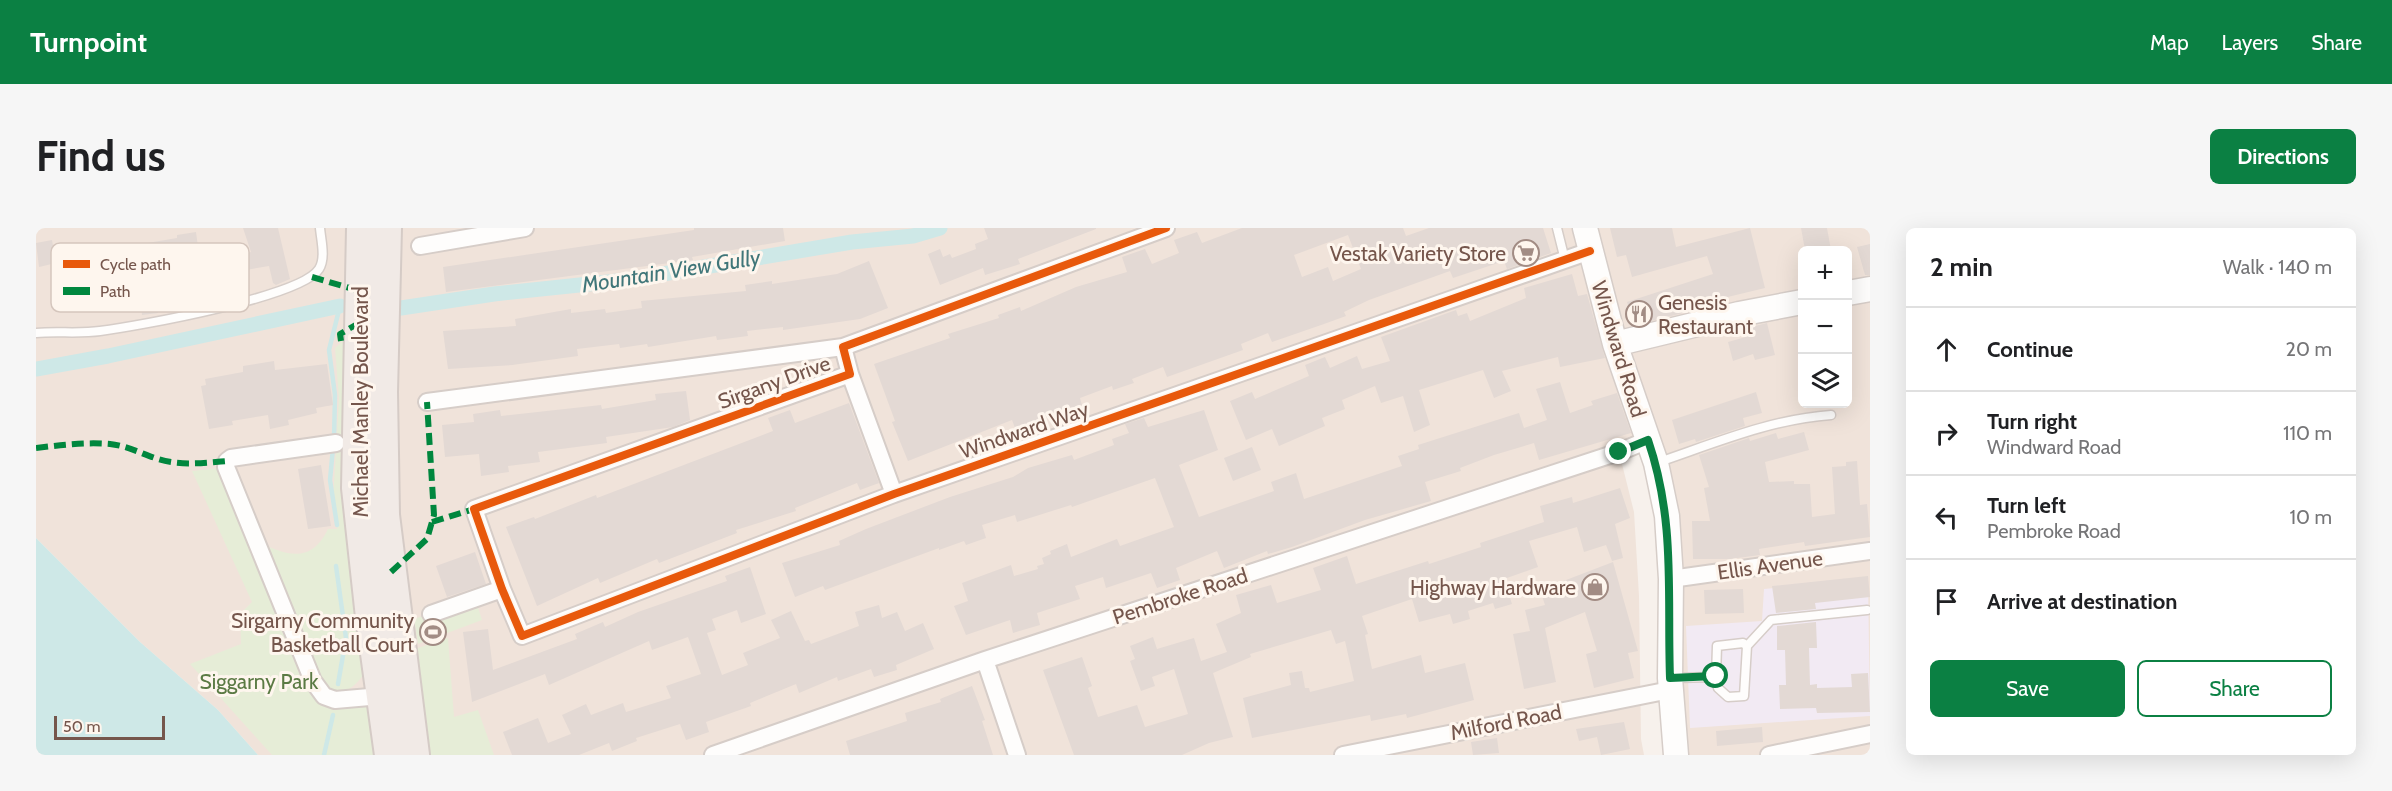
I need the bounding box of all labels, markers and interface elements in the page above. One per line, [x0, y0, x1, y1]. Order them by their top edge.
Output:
text: Turnpoint [30, 25, 147, 59]
text: Map [2150, 30, 2189, 55]
text: Layers [2222, 30, 2278, 55]
text: Share [2311, 30, 2362, 55]
button: Directions [2210, 129, 2356, 184]
text: Find us [36, 130, 165, 182]
supermarket icon: Vestak Variety Store [1511, 238, 1541, 268]
place label: Vestak Variety Store [1330, 241, 1506, 266]
legend [51, 243, 249, 312]
water label: Mountain View Gully [579, 243, 763, 299]
map controls [1798, 246, 1852, 408]
button: + [1798, 246, 1852, 300]
text: 2 min [1930, 251, 1993, 283]
text: Cycle path [100, 255, 171, 274]
text: Walk · 140 m [2223, 255, 2332, 279]
street label: Windward Road [1586, 278, 1652, 420]
text: Path [100, 282, 131, 301]
street label: Michael Manley Boulevard [348, 286, 373, 518]
place label: Genesis Restaurant [1658, 290, 1753, 339]
restaurant icon: Genesis Restaurant [1624, 299, 1654, 329]
button: − [1798, 300, 1852, 354]
icon: ahead [1930, 333, 1963, 366]
text: Continue [1987, 336, 2073, 363]
text: 20 m [2286, 337, 2332, 361]
street label: Sirgany Drive [715, 350, 834, 414]
button: layers [1798, 354, 1852, 408]
street label: Windward Way [956, 396, 1092, 464]
text: Turn right [1987, 408, 2077, 435]
icon: right [1930, 417, 1963, 450]
text: 110 m [2283, 421, 2332, 445]
text: Windward Road [1987, 435, 2121, 459]
route end [1605, 438, 1631, 464]
text: Turn left [1987, 492, 2066, 519]
icon: left [1930, 501, 1963, 534]
text: 10 m [2289, 505, 2332, 529]
text: Pembroke Road [1987, 519, 2121, 543]
street label: Ellis Avenue [1716, 545, 1824, 585]
street label: Pembroke Road [1109, 562, 1251, 630]
shop icon: Highway Hardware [1580, 572, 1610, 602]
place label: Highway Hardware [1410, 575, 1576, 600]
icon: arrive [1930, 585, 1963, 618]
text: Arrive at destination [1987, 588, 2177, 615]
place label: Sirgarny Community Basketball Court [231, 608, 414, 657]
sports icon: Sirgarny Community Basketball Court [418, 617, 448, 647]
button: Save [1930, 660, 2125, 717]
button: Share [2137, 660, 2332, 717]
route start [1702, 662, 1728, 688]
park label: Siggarny Park [200, 669, 319, 694]
street label: Milford Road [1448, 699, 1564, 745]
scale bar [54, 713, 165, 741]
text: 50 m [63, 717, 100, 736]

